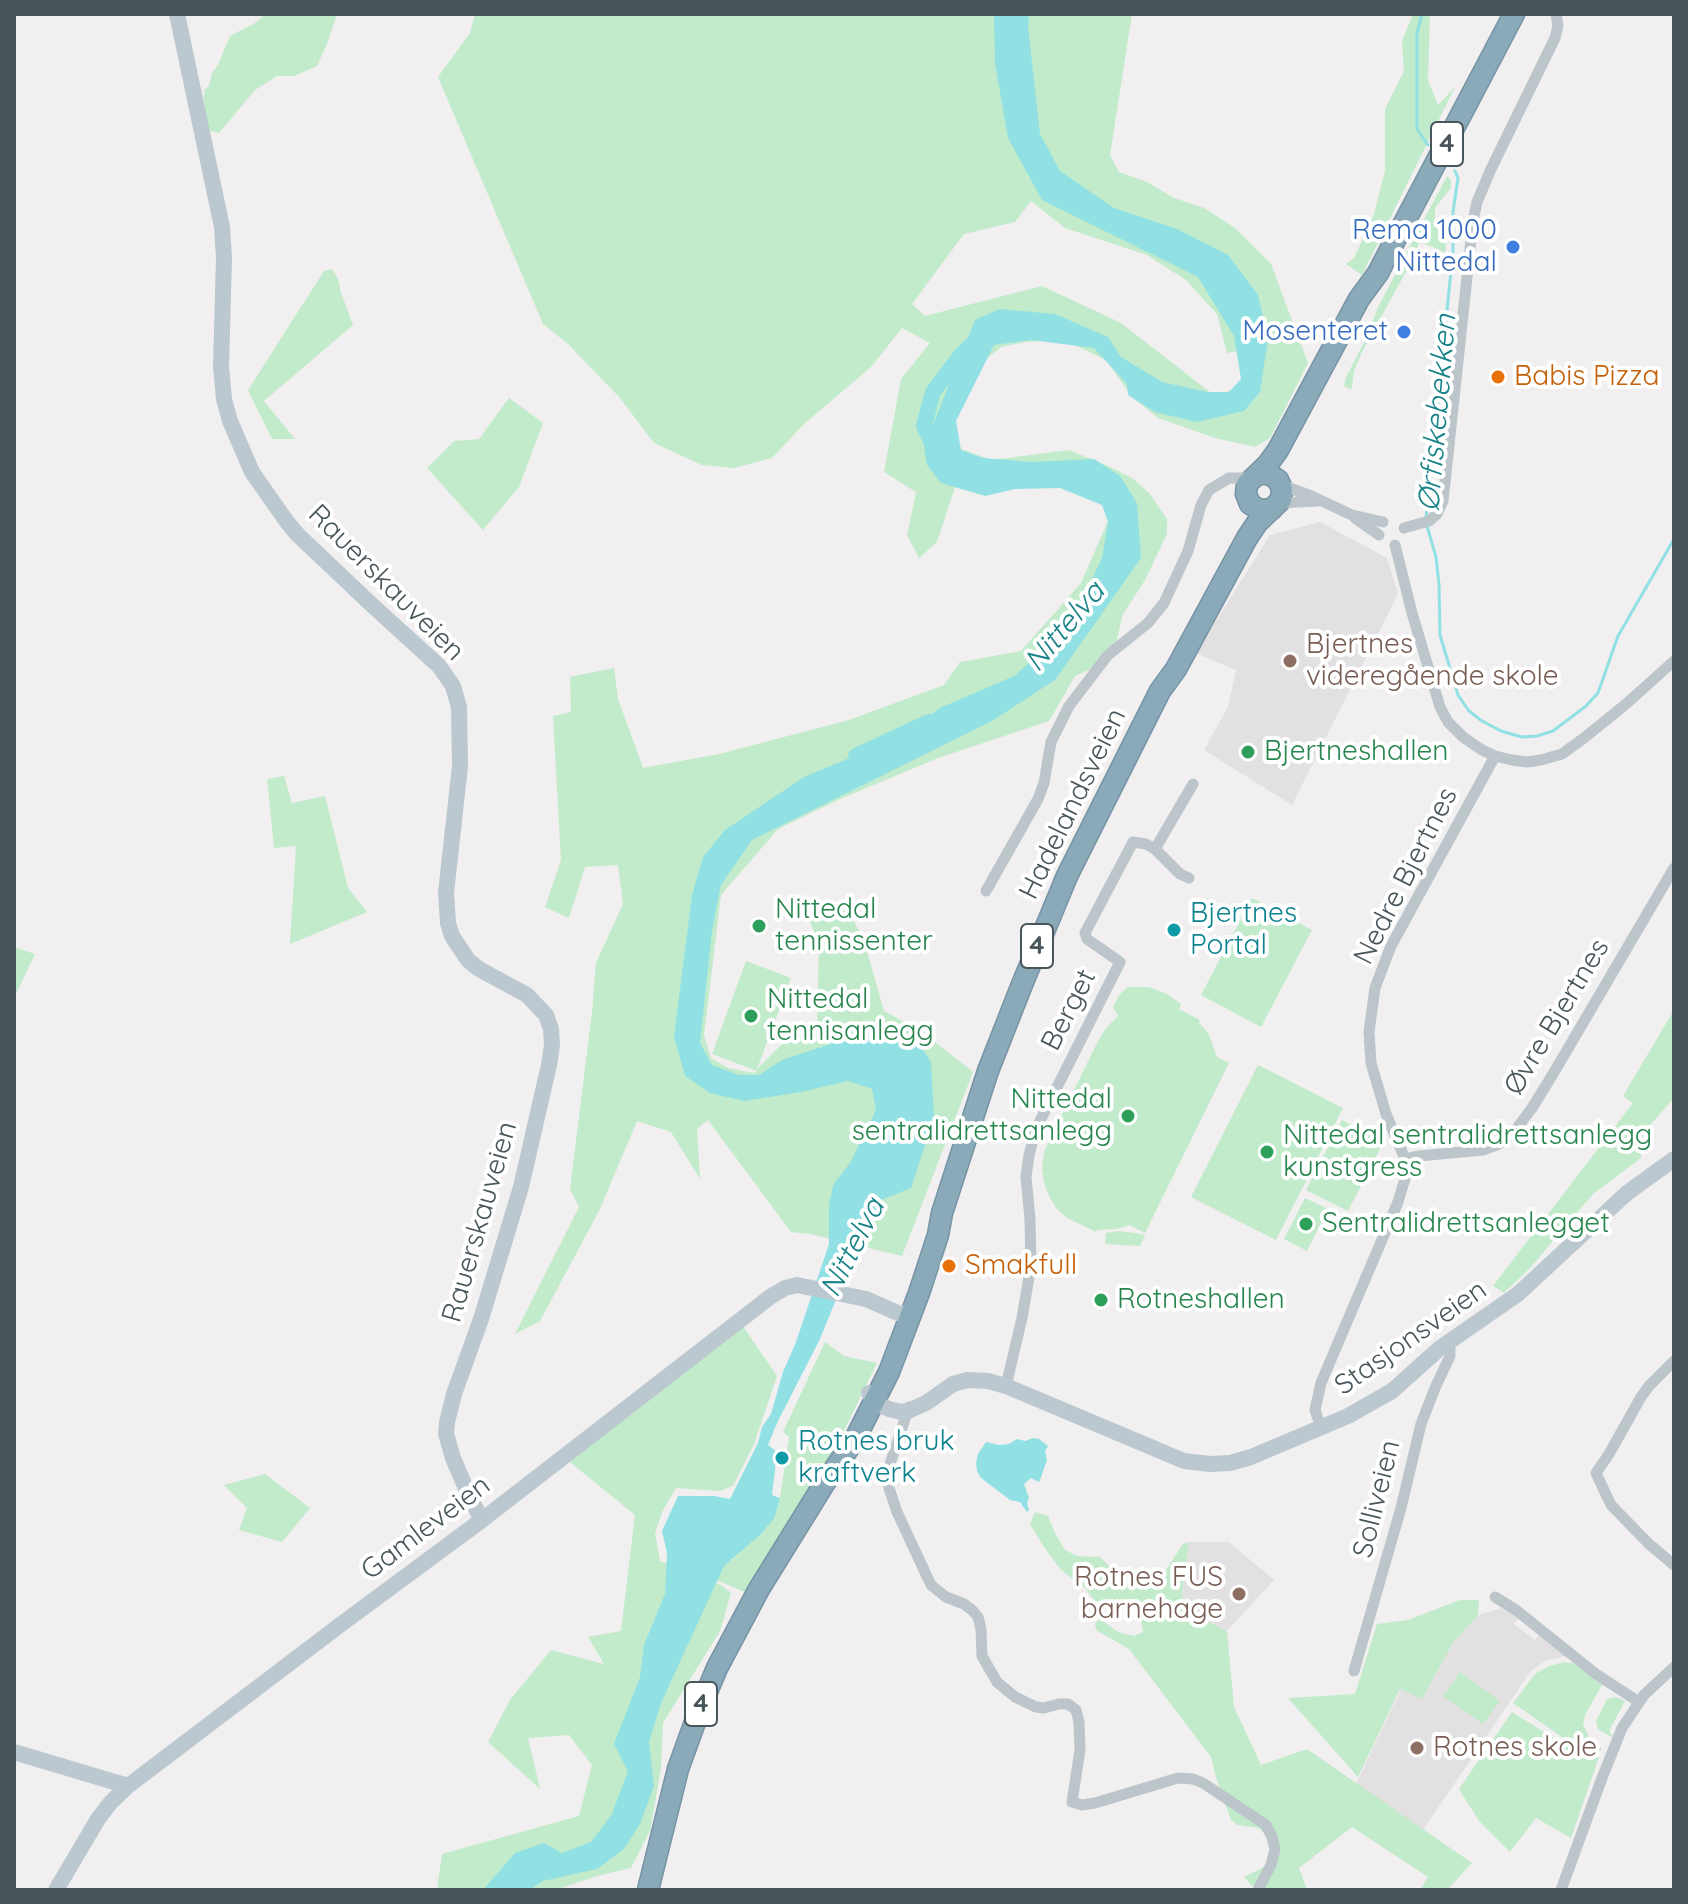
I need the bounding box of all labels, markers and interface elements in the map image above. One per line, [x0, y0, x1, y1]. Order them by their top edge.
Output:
road number: 4 [1431, 122, 1463, 166]
place label: Rema 1000 Nittedal [1352, 214, 1497, 280]
marker: Rema 1000 Nittedal [1504, 238, 1522, 256]
water label: Ørfiskebekken [1411, 313, 1465, 513]
place label: Mosenteret [1242, 315, 1388, 349]
marker: Mosenteret [1395, 323, 1413, 341]
place label: Babis Pizza [1514, 360, 1659, 394]
marker: Babis Pizza [1489, 368, 1507, 386]
street label: Rauerskauveien [301, 498, 471, 668]
water label: Nittelva [1017, 575, 1113, 679]
place label: Bjertnes videregående skole [1306, 628, 1559, 694]
marker: Bjertnes videregående skole [1281, 652, 1299, 670]
street label: Hadelandsveien [1012, 703, 1134, 905]
place label: Bjertneshallen [1264, 735, 1448, 769]
marker: Bjertneshallen [1239, 743, 1257, 761]
street label: Nedre Bjertnes [1347, 782, 1465, 970]
place label: Nittedal tennissenter [775, 893, 933, 959]
place label: Bjertnes Portal [1190, 897, 1297, 963]
marker: Nittedal tennissenter [750, 917, 768, 935]
marker: Bjertnes Portal [1165, 921, 1183, 939]
road number: 4 [1021, 924, 1053, 968]
street label: Øvre Bjertnes [1497, 933, 1617, 1101]
street label: Berget [1034, 964, 1104, 1056]
place label: Nittedal tennisanlegg [767, 983, 934, 1049]
marker: Nittedal tennisanlegg [742, 1007, 760, 1025]
place label: Nittedal sentralidrettsanlegg [852, 1083, 1112, 1149]
marker: Nittedal sentralidrettsanlegg [1119, 1107, 1137, 1125]
street label: Rauerskauveien [435, 1118, 525, 1326]
place label: Nittedal sentralidrettsanlegg kunstgress [1283, 1119, 1652, 1185]
marker: Nittedal sentralidrettsanlegg kunstgress [1258, 1143, 1276, 1161]
water label: Nittelva [813, 1193, 893, 1303]
place label: Sentralidrettsanlegget [1322, 1207, 1610, 1241]
marker: Sentralidrettsanlegget [1297, 1215, 1315, 1233]
place label: Smakfull [965, 1249, 1077, 1283]
marker: Smakfull [940, 1257, 958, 1275]
street label: Stasjonsveien [1329, 1273, 1493, 1403]
place label: Rotneshallen [1117, 1283, 1285, 1317]
marker: Rotneshallen [1092, 1291, 1110, 1309]
place label: Rotnes bruk kraftverk [798, 1425, 954, 1491]
street label: Solliveien [1346, 1437, 1408, 1561]
marker: Rotnes bruk kraftverk [773, 1449, 791, 1467]
street label: Gamleveien [355, 1469, 497, 1587]
place label: Rotnes FUS barnehage [1074, 1561, 1223, 1627]
marker: Rotnes FUS barnehage [1230, 1585, 1248, 1603]
road number: 4 [685, 1682, 717, 1726]
place label: Rotnes skole [1433, 1731, 1597, 1765]
marker: Rotnes skole [1408, 1739, 1426, 1757]

